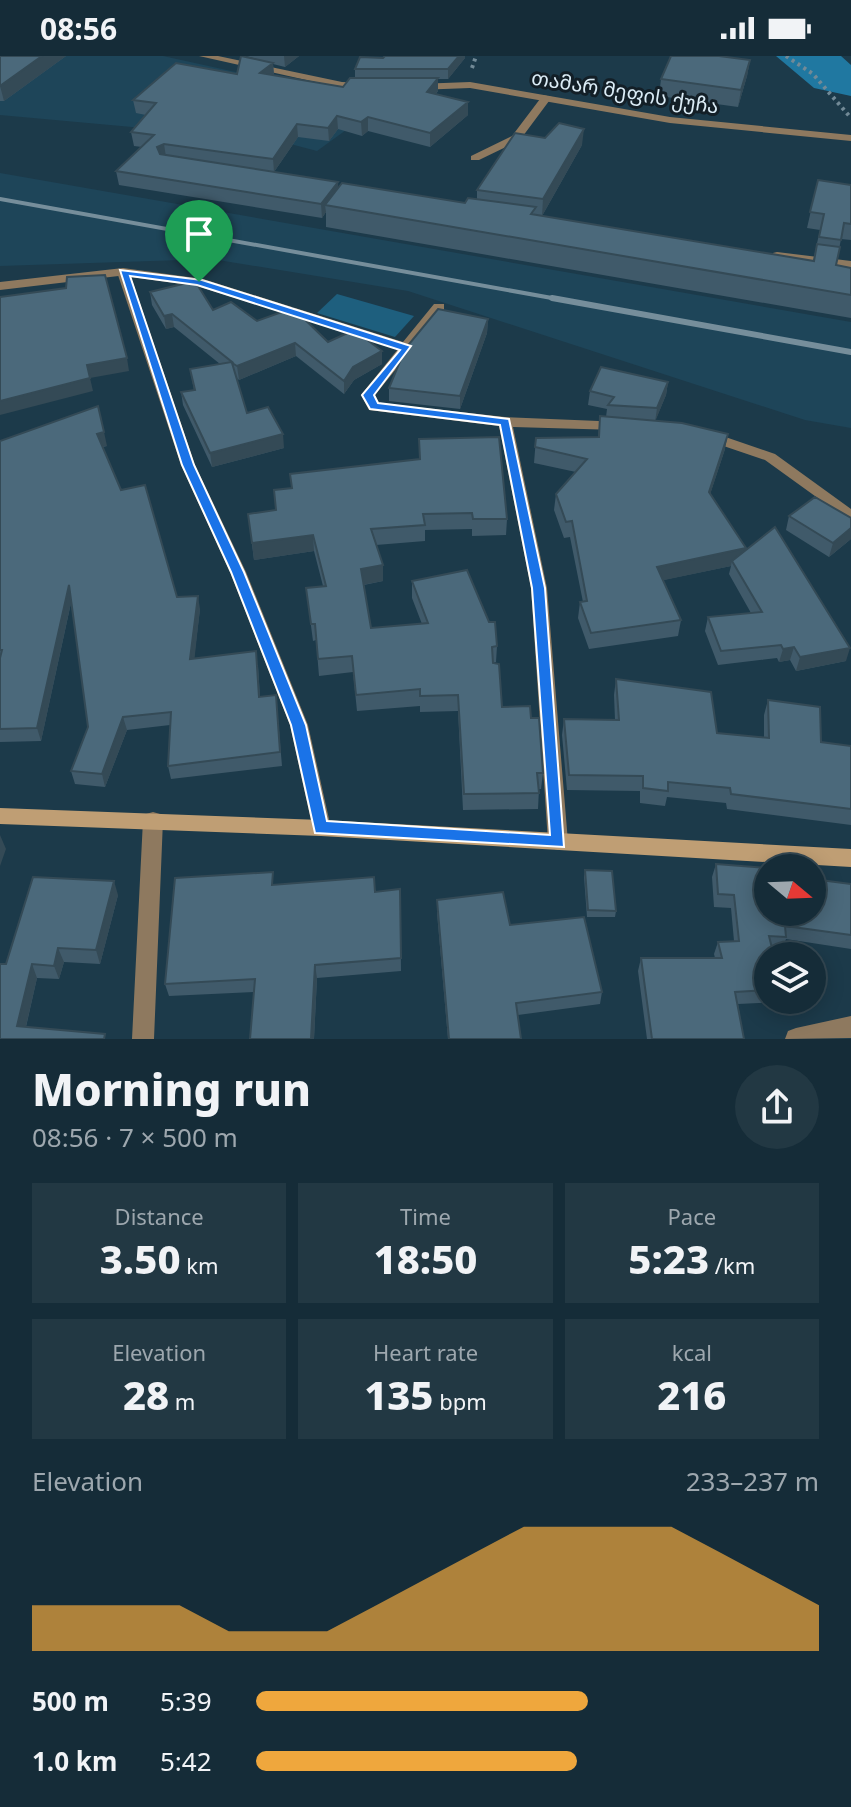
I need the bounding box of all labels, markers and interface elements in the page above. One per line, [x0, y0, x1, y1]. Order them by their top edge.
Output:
text: 08:56 [40, 8, 117, 49]
street label: თამარ მეფის ქუჩა [530, 63, 721, 120]
pin [165, 200, 233, 282]
icon: arrive [177, 212, 221, 256]
north arrow [754, 854, 826, 926]
map controls [754, 854, 826, 1014]
button: layers [754, 942, 826, 1014]
text: Morning run [32, 1059, 311, 1119]
button: share [735, 1065, 819, 1149]
text: 08:56 · 7 × 500 m [32, 1119, 238, 1155]
text: Distance [115, 1201, 204, 1231]
text: Time [400, 1201, 451, 1231]
text: Pace [668, 1201, 716, 1231]
text: 3.50 [100, 1231, 181, 1286]
text: 18:50 [374, 1231, 477, 1286]
text: 5:23 [628, 1231, 709, 1286]
text: km [181, 1250, 219, 1280]
text: /km [709, 1250, 755, 1280]
text: Elevation [112, 1337, 206, 1367]
text: Heart rate [373, 1337, 478, 1367]
text: kcal [672, 1337, 712, 1367]
text: 28 [123, 1367, 169, 1422]
text: 135 [364, 1367, 434, 1422]
text: 216 [657, 1367, 727, 1422]
text: m [169, 1386, 195, 1416]
text: bpm [434, 1386, 487, 1416]
text: Elevation [32, 1463, 143, 1499]
text: 233–237 m [686, 1463, 819, 1499]
text: 500 m [32, 1683, 109, 1719]
text: 5:39 [160, 1683, 212, 1719]
text: 1.0 km [32, 1743, 117, 1779]
text: 5:42 [160, 1743, 212, 1779]

